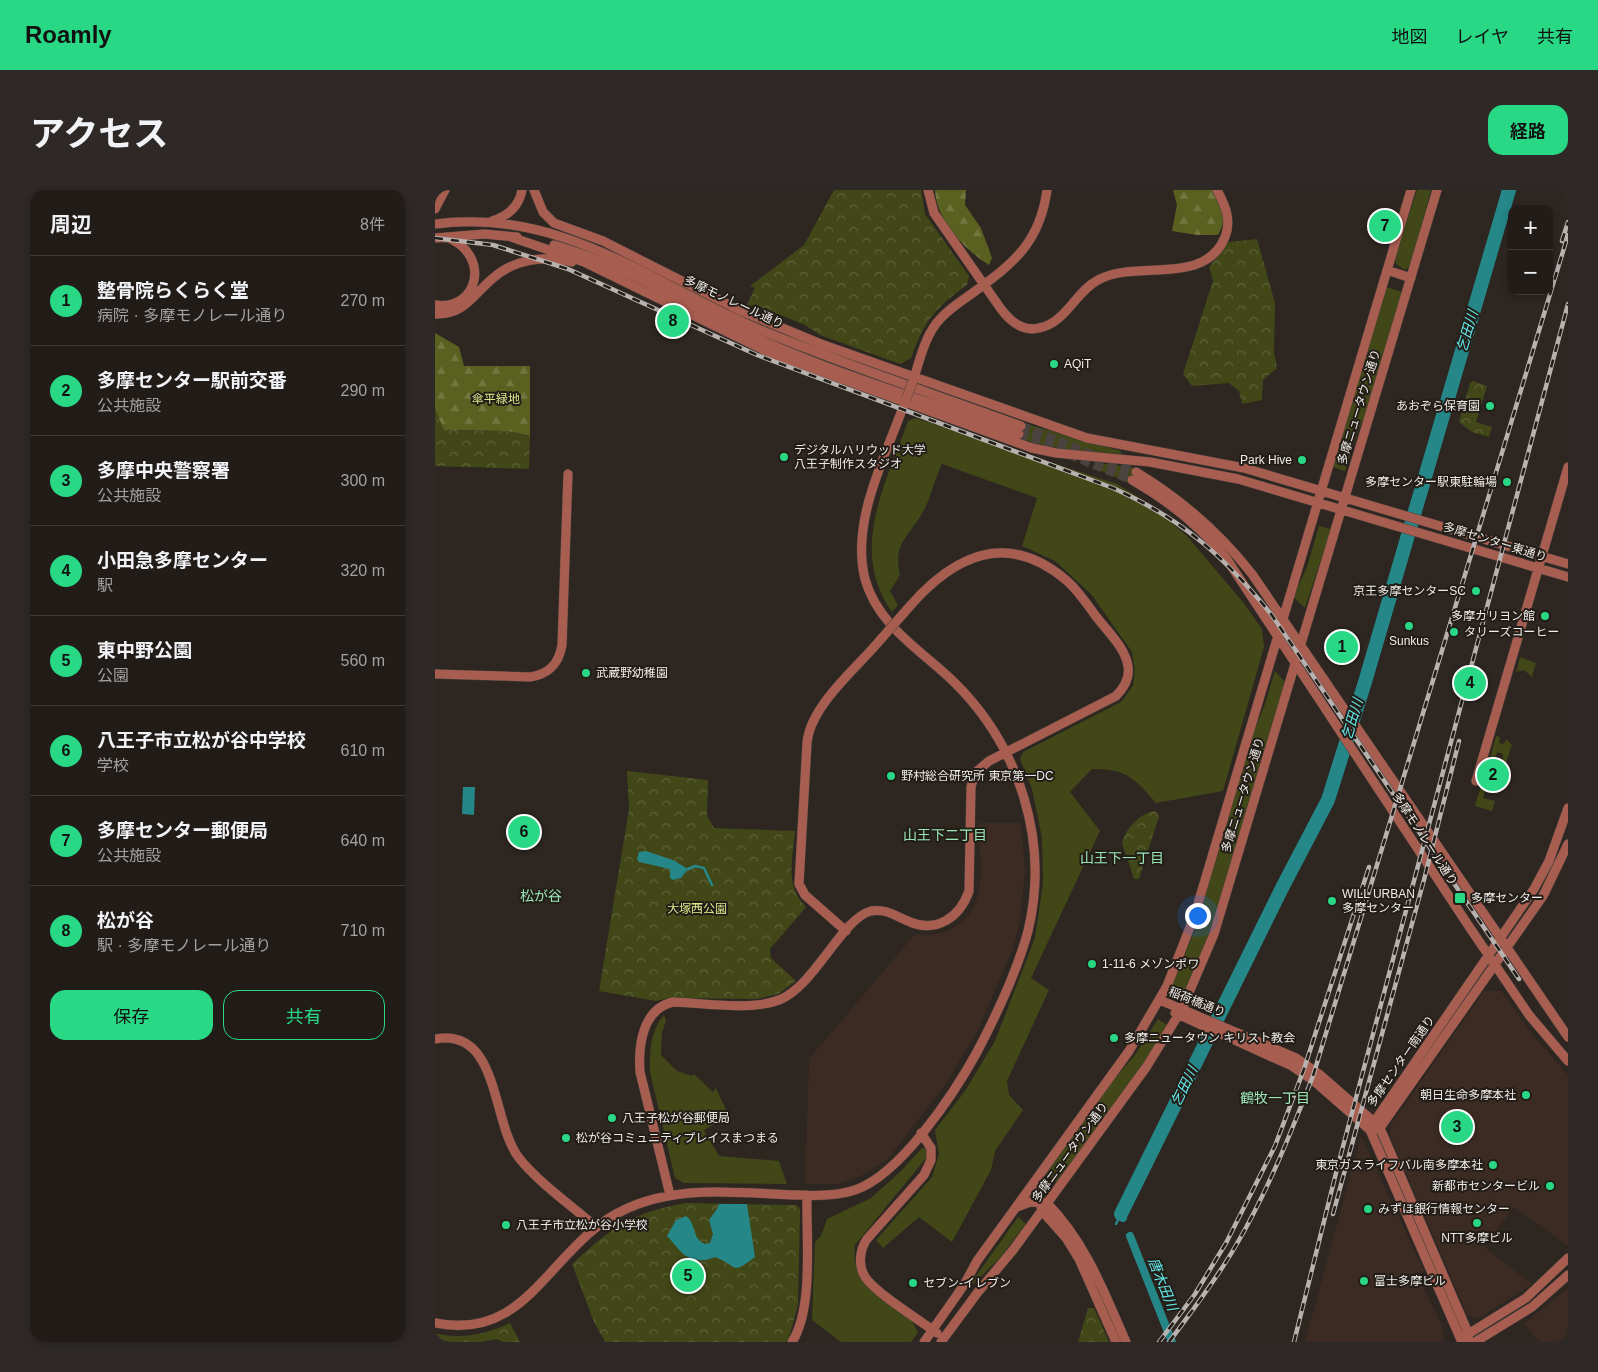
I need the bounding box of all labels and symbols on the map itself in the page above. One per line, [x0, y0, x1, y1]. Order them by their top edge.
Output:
pin: 7 [1369, 207, 1401, 245]
street label: 多摩モノレール通り [682, 273, 786, 331]
pin: 8 [657, 302, 689, 340]
water label: 乞田川 [1453, 307, 1481, 353]
street label: 多摩ニュータウン通り [1335, 348, 1383, 466]
place label: AQiT [1064, 357, 1092, 371]
marker: AQiT [1048, 358, 1060, 370]
park label: 傘平緑地 [472, 392, 520, 406]
place label: あおぞら保育園 [1396, 399, 1480, 413]
marker: あおぞら保育園 [1484, 400, 1496, 412]
place label: デジタルハリウッド大学 八王子制作スタジオ [794, 443, 926, 471]
marker: デジタルハリウッド大学 八王子制作スタジオ [778, 451, 790, 463]
place label: Park Hive [1240, 453, 1292, 467]
marker: Park Hive [1296, 454, 1308, 466]
place label: 多摩センター駅東駐輪場 [1365, 475, 1497, 489]
marker: 多摩センター駅東駐輪場 [1501, 476, 1513, 488]
street label: 多摩センター東通り [1441, 520, 1549, 564]
place label: 京王多摩センターSC [1353, 584, 1466, 598]
marker: 京王多摩センターSC [1470, 585, 1482, 597]
place label: 多摩カリヨン館 [1451, 609, 1535, 623]
marker: 多摩カリヨン館 [1539, 610, 1551, 622]
marker: Sunkus [1403, 620, 1415, 632]
place label: タリーズコーヒー [1464, 625, 1559, 639]
marker: タリーズコーヒー [1448, 626, 1460, 638]
pin: 1 [1326, 628, 1358, 666]
place label: Sunkus [1389, 634, 1429, 648]
pin: 4 [1454, 664, 1486, 702]
place label: 武蔵野幼稚園 [596, 666, 668, 680]
marker: 武蔵野幼稚園 [580, 667, 592, 679]
water label: 乞田川 [1338, 695, 1366, 741]
street label: 多摩ニュータウン通り [1219, 736, 1267, 854]
pin: 2 [1477, 756, 1509, 794]
place label: 野村総合研究所 東京第一DC [901, 769, 1054, 783]
marker: 野村総合研究所 東京第一DC [885, 770, 897, 782]
street label: 多摩モノレール通り [1390, 790, 1460, 888]
pin: 6 [508, 813, 540, 851]
district label: 山王下二丁目 [903, 827, 987, 843]
district label: 山王下一丁目 [1080, 850, 1164, 866]
place label: WILL URBAN 多摩センター [1342, 887, 1415, 915]
district label: 松が谷 [520, 888, 562, 904]
marker: 多摩センター [1453, 891, 1467, 905]
place label: 多摩センター [1471, 891, 1543, 905]
marker: WILL URBAN 多摩センター [1326, 895, 1338, 907]
park label: 大塚西公園 [667, 902, 727, 916]
your location [1185, 903, 1211, 929]
place label: 1-11-6 メゾンポワ [1102, 957, 1199, 971]
marker: 1-11-6 メゾンポワ [1086, 958, 1098, 970]
street label: 稲荷橋通り [1167, 984, 1227, 1020]
street label: 多摩センター南通り [1364, 1013, 1438, 1109]
place label: 多摩ニュータウン キリスト教会 [1124, 1031, 1295, 1045]
marker: 多摩ニュータウン キリスト教会 [1108, 1032, 1120, 1044]
water label: 乞田川 [1168, 1062, 1201, 1108]
place label: 朝日生命多摩本社 [1420, 1088, 1516, 1102]
marker: 朝日生命多摩本社 [1520, 1089, 1532, 1101]
district label: 鶴牧一丁目 [1240, 1090, 1310, 1106]
street label: 多摩ニュータウン通り [1029, 1099, 1111, 1205]
pin: 3 [1441, 1108, 1473, 1146]
place label: 八王子松が谷郵便局 [622, 1111, 730, 1125]
marker: 八王子松が谷郵便局 [606, 1112, 618, 1124]
place label: 松が谷コミュニティプレイスまつまる [576, 1131, 779, 1145]
marker: 松が谷コミュニティプレイスまつまる [560, 1132, 572, 1144]
place label: 東京ガスライフバル南多摩本社 [1315, 1158, 1483, 1172]
marker: 東京ガスライフバル南多摩本社 [1487, 1159, 1499, 1171]
place label: 新都市センタービル [1432, 1179, 1540, 1193]
marker: 新都市センタービル [1544, 1180, 1556, 1192]
place label: みずほ銀行情報センター [1378, 1202, 1510, 1216]
marker: みずほ銀行情報センター [1362, 1203, 1374, 1215]
marker: NTT多摩ビル [1471, 1217, 1483, 1229]
place label: 八王子市立松が谷小学校 [516, 1218, 648, 1232]
marker: 八王子市立松が谷小学校 [500, 1219, 512, 1231]
place label: NTT多摩ビル [1441, 1231, 1513, 1245]
water label: 唐木田川 [1145, 1255, 1182, 1315]
pin: 5 [672, 1257, 704, 1295]
place label: 富士多摩ビル [1374, 1274, 1446, 1288]
marker: 富士多摩ビル [1358, 1275, 1370, 1287]
place label: セブン-イレブン [923, 1276, 1011, 1290]
marker: セブン-イレブン [907, 1277, 919, 1289]

